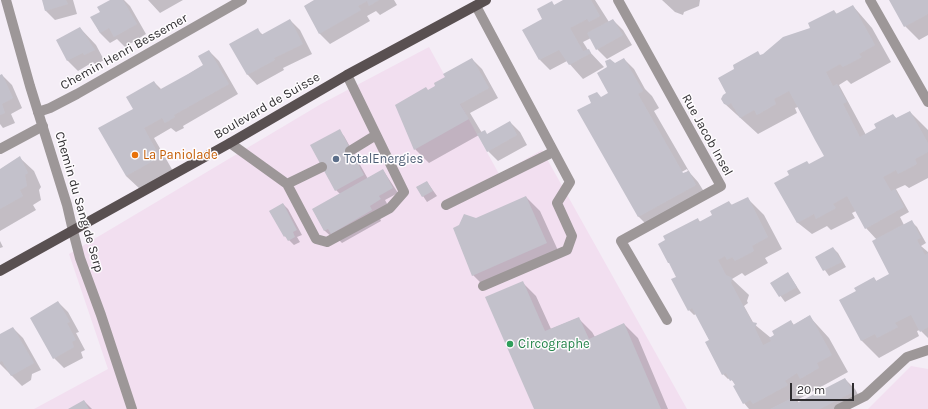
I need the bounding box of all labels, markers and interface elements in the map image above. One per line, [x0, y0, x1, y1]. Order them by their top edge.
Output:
street label: Chemin Henri Bessemer [58, 11, 190, 93]
street label: Boulevard de Suisse [211, 69, 323, 143]
street label: Rue Jacob Insel [678, 91, 736, 179]
street label: Chemin du Sang de Serp [51, 130, 107, 274]
place label: La Paniolade [143, 147, 218, 163]
marker: La Paniolade [130, 150, 140, 160]
place label: TotalEnergies [344, 151, 423, 167]
marker: TotalEnergies [331, 154, 341, 164]
place label: Circographe [518, 336, 590, 352]
marker: Circographe [505, 339, 515, 349]
scale bar [792, 375, 856, 401]
text: 20 m [797, 383, 825, 397]

